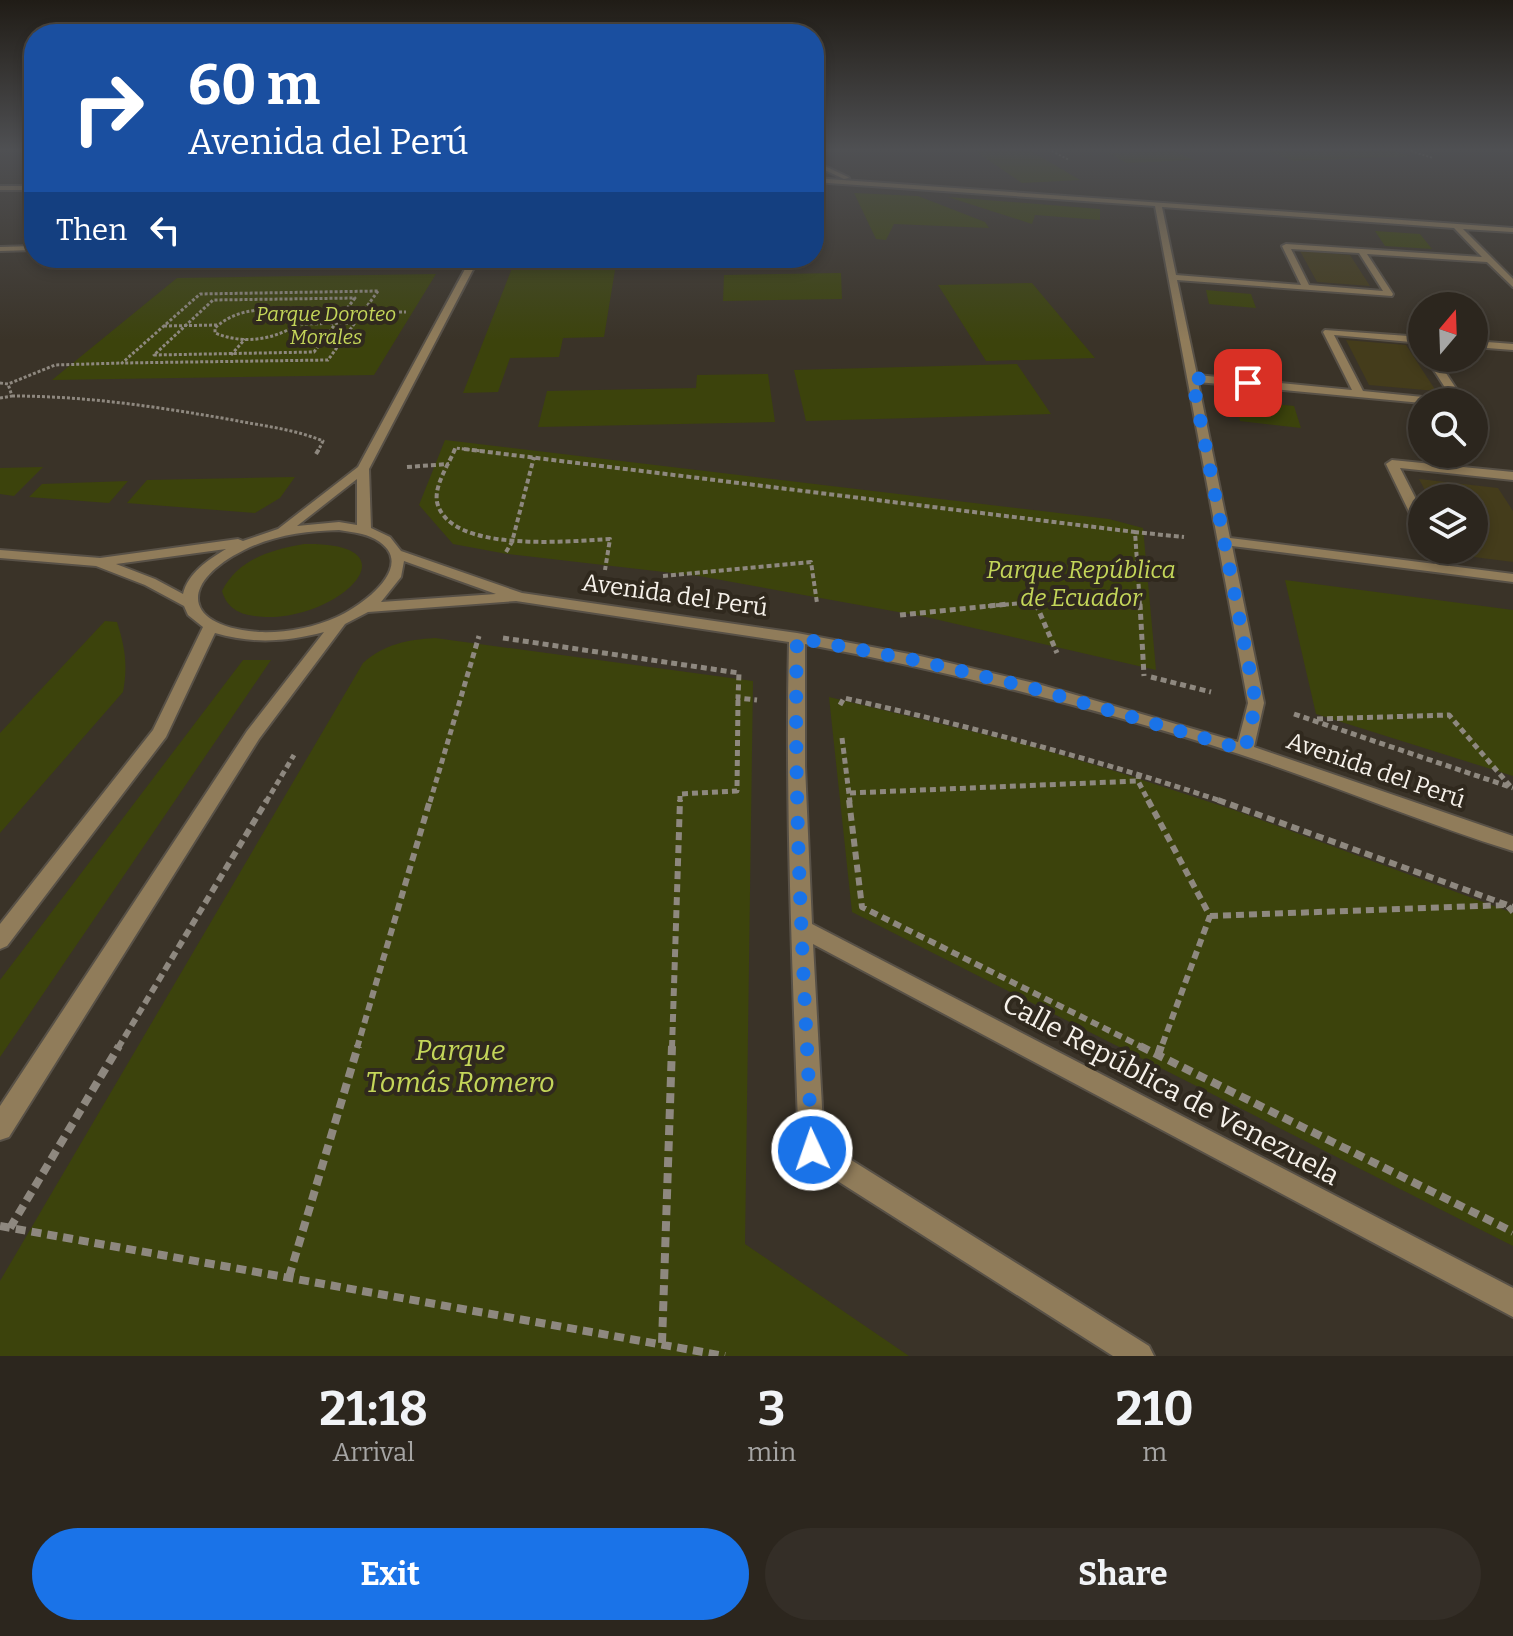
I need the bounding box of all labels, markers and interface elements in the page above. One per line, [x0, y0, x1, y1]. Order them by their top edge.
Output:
text: 60 m [188, 52, 320, 119]
icon: right [56, 56, 160, 160]
text: Avenida del Perú [188, 120, 468, 164]
icon: left [143, 208, 187, 252]
text: Then [56, 212, 127, 248]
north arrow [1408, 292, 1488, 372]
map controls [1408, 292, 1488, 564]
park label: Parque Doroteo Morales [256, 302, 396, 349]
pin [1214, 349, 1282, 417]
icon: arrive [1226, 361, 1270, 405]
button: search [1408, 388, 1488, 468]
button: layers [1408, 484, 1488, 564]
park label: Parque República de Ecuador [986, 556, 1176, 612]
street label: Avenida del Perú [581, 568, 770, 622]
street label: Avenida del Perú [1283, 726, 1469, 814]
street label: Calle República de Venezuela [997, 986, 1345, 1192]
park label: Parque Tomás Romero [365, 1034, 555, 1099]
position arrow [770, 1108, 854, 1192]
text: 21:18 [319, 1380, 428, 1438]
text: 3 [758, 1380, 785, 1438]
text: 210 [1115, 1380, 1194, 1438]
text: Arrival [332, 1437, 415, 1468]
text: min [747, 1437, 796, 1468]
text: m [1142, 1437, 1167, 1468]
button: Exit [32, 1528, 749, 1620]
button: Share [765, 1528, 1481, 1620]

